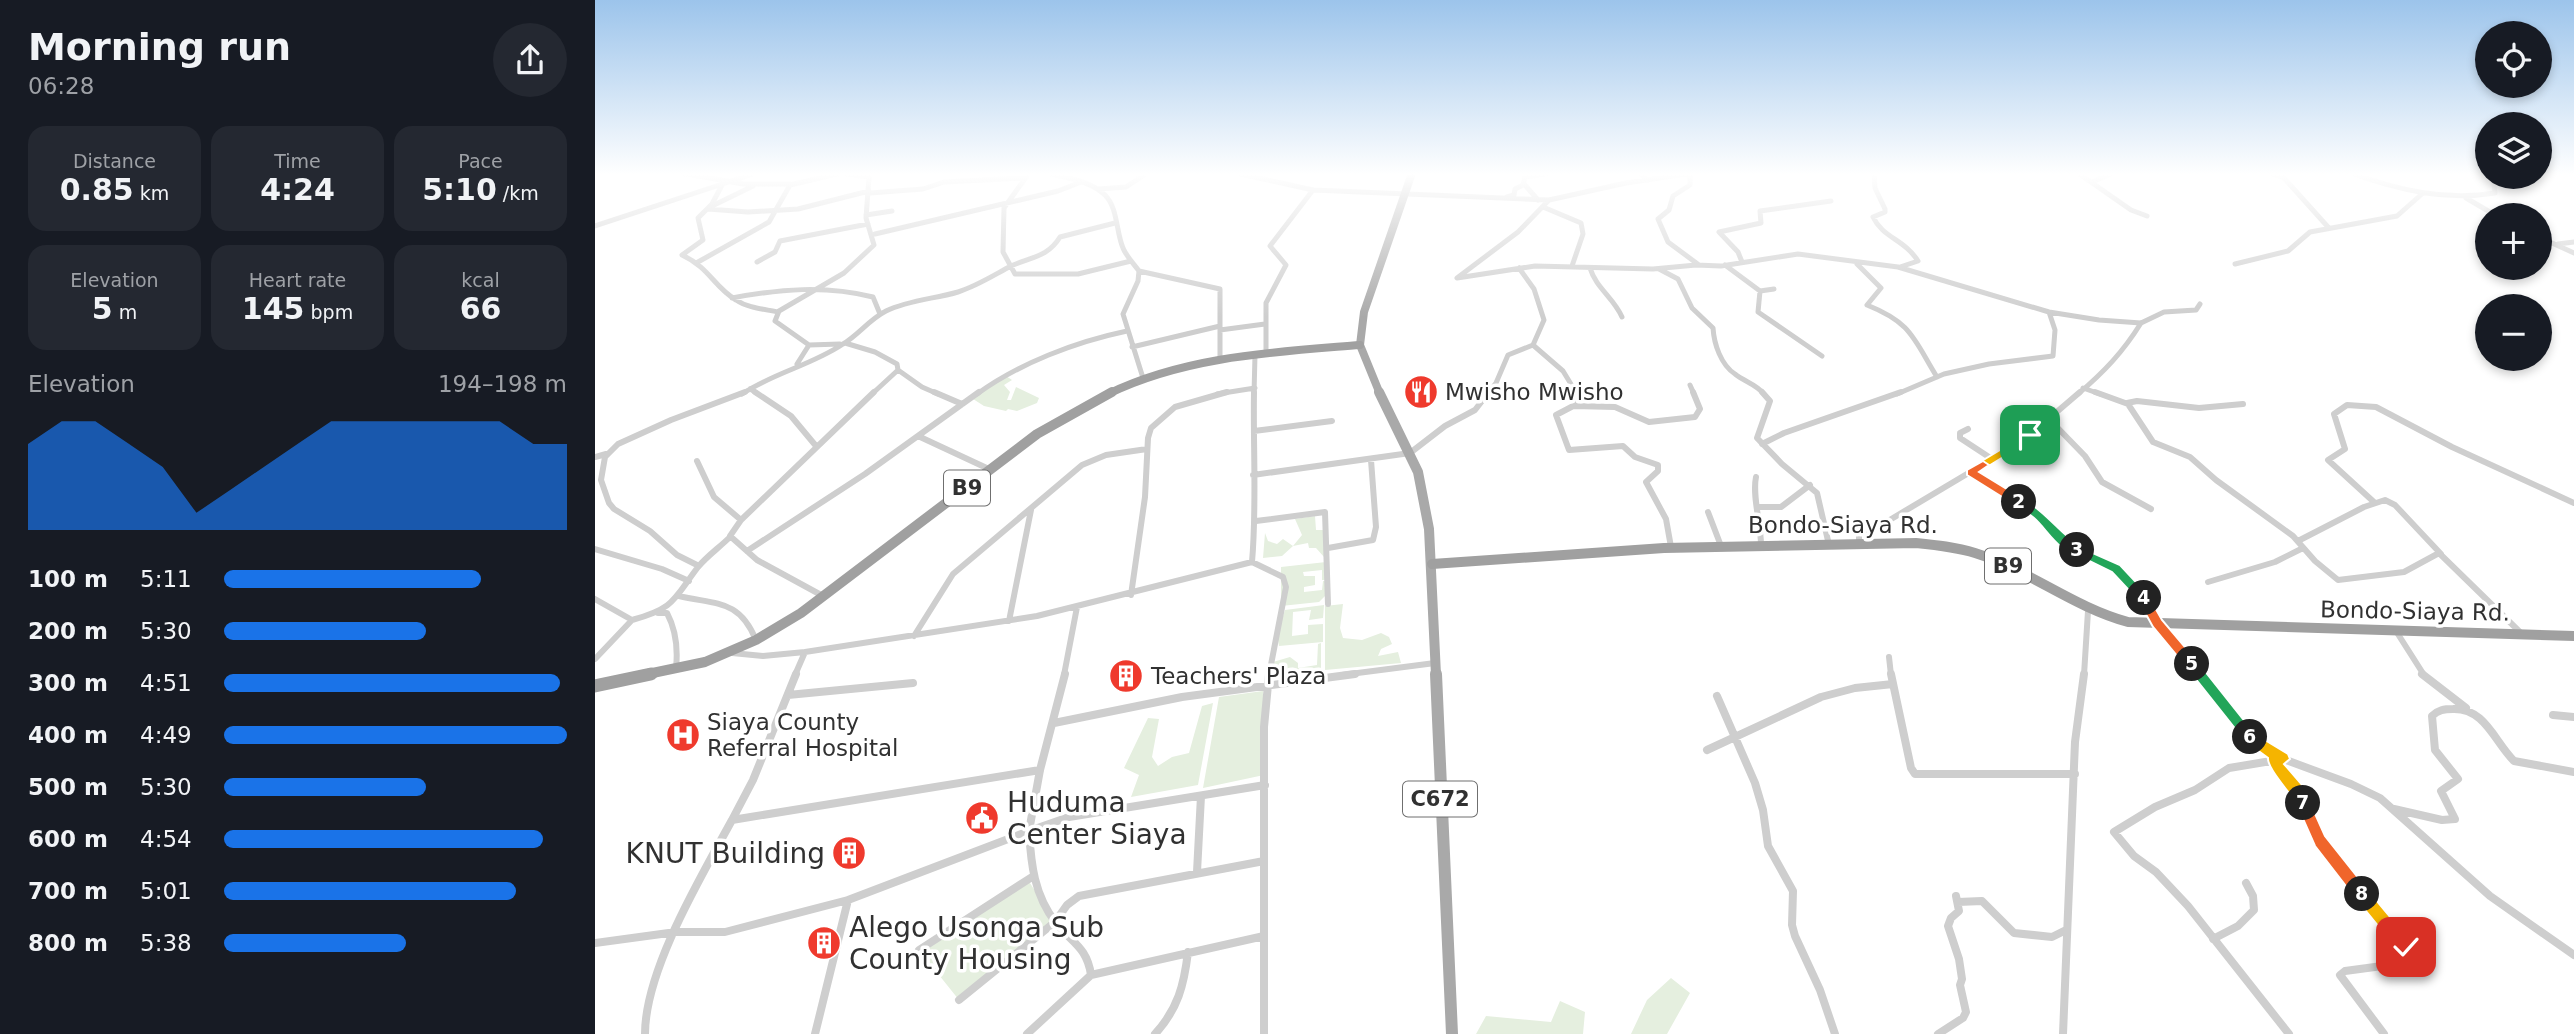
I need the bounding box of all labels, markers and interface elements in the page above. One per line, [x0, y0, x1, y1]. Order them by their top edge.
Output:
map controls [2475, 21, 2552, 371]
button: locate [2475, 21, 2552, 98]
button: share [493, 23, 567, 97]
text: Morning run [28, 25, 291, 69]
text: 06:28 [28, 73, 94, 99]
button: layers [2475, 112, 2552, 189]
text: Distance [73, 150, 156, 172]
text: Time [274, 150, 321, 172]
text: Pace [458, 150, 503, 172]
text: 0.85 [60, 172, 134, 207]
text: 4:24 [260, 172, 335, 207]
text: 5:10 [422, 172, 497, 207]
text: km [134, 182, 169, 204]
text: /km [497, 182, 539, 204]
button: + [2475, 203, 2552, 280]
text: Elevation [70, 269, 159, 291]
text: Heart rate [249, 269, 346, 291]
text: kcal [461, 269, 500, 291]
text: 5 [92, 291, 113, 326]
text: 145 [242, 291, 304, 326]
text: 66 [460, 291, 501, 326]
button: − [2475, 294, 2552, 371]
text: m [113, 301, 137, 323]
text: bpm [304, 301, 353, 323]
text: Elevation [28, 371, 135, 397]
text: 194–198 m [438, 371, 567, 397]
restaurant icon: Mwisho Mwisho [1402, 373, 1440, 411]
place label: Mwisho Mwisho [1445, 379, 1624, 405]
pin [2000, 405, 2060, 465]
icon: arrive [2011, 416, 2049, 454]
road number: B9 [944, 470, 990, 505]
pin: 2 [2001, 484, 2037, 520]
text: 2 [2012, 490, 2025, 512]
street label: Bondo-Siaya Rd. [1748, 512, 1938, 538]
pin: 3 [2059, 532, 2095, 568]
text: 3 [2070, 538, 2083, 560]
road number: B9 [1985, 548, 2031, 584]
text: 100 m [28, 566, 108, 592]
text: 5:11 [140, 566, 192, 592]
pin: 4 [2127, 580, 2161, 616]
text: 4 [2137, 586, 2150, 608]
street label: Bondo-Siaya Rd. [2320, 596, 2510, 626]
text: 200 m [28, 618, 108, 644]
text: 5:30 [140, 618, 192, 644]
pin: 5 [2175, 646, 2209, 682]
text: 5 [2185, 652, 2198, 674]
building icon: Teachers' Plaza [1107, 657, 1145, 695]
place label: Teachers' Plaza [1150, 663, 1326, 689]
text: 300 m [28, 670, 108, 696]
text: 4:51 [140, 670, 192, 696]
place label: Siaya County Referral Hospital [707, 709, 899, 761]
hospital icon: Siaya County Referral Hospital [664, 716, 702, 754]
pin: 6 [2233, 720, 2267, 754]
text: 400 m [28, 722, 108, 748]
text: 4:49 [140, 722, 192, 748]
text: 6 [2243, 725, 2256, 747]
text: 500 m [28, 774, 108, 800]
text: 5:30 [140, 774, 192, 800]
road number: C672 [1403, 782, 1477, 816]
place label: Huduma Center Siaya [1007, 786, 1187, 851]
pin: 7 [2285, 786, 2321, 820]
text: 7 [2296, 791, 2309, 813]
public building icon: Huduma Center Siaya [963, 799, 1001, 837]
text: 600 m [28, 826, 108, 852]
text: 4:54 [140, 826, 192, 852]
building icon: KNUT Building [830, 834, 868, 872]
place label: KNUT Building [626, 837, 825, 870]
pin: 8 [2345, 876, 2379, 912]
text: 700 m [28, 878, 108, 904]
text: 5:01 [140, 878, 192, 904]
text: 8 [2355, 882, 2368, 904]
place label: Alego Usonga Sub County Housing [849, 911, 1104, 976]
pin [2376, 917, 2436, 977]
building icon: Alego Usonga Sub County Housing [805, 924, 843, 962]
icon: check [2387, 928, 2425, 966]
text: 800 m [28, 930, 108, 956]
text: 5:38 [140, 930, 192, 956]

